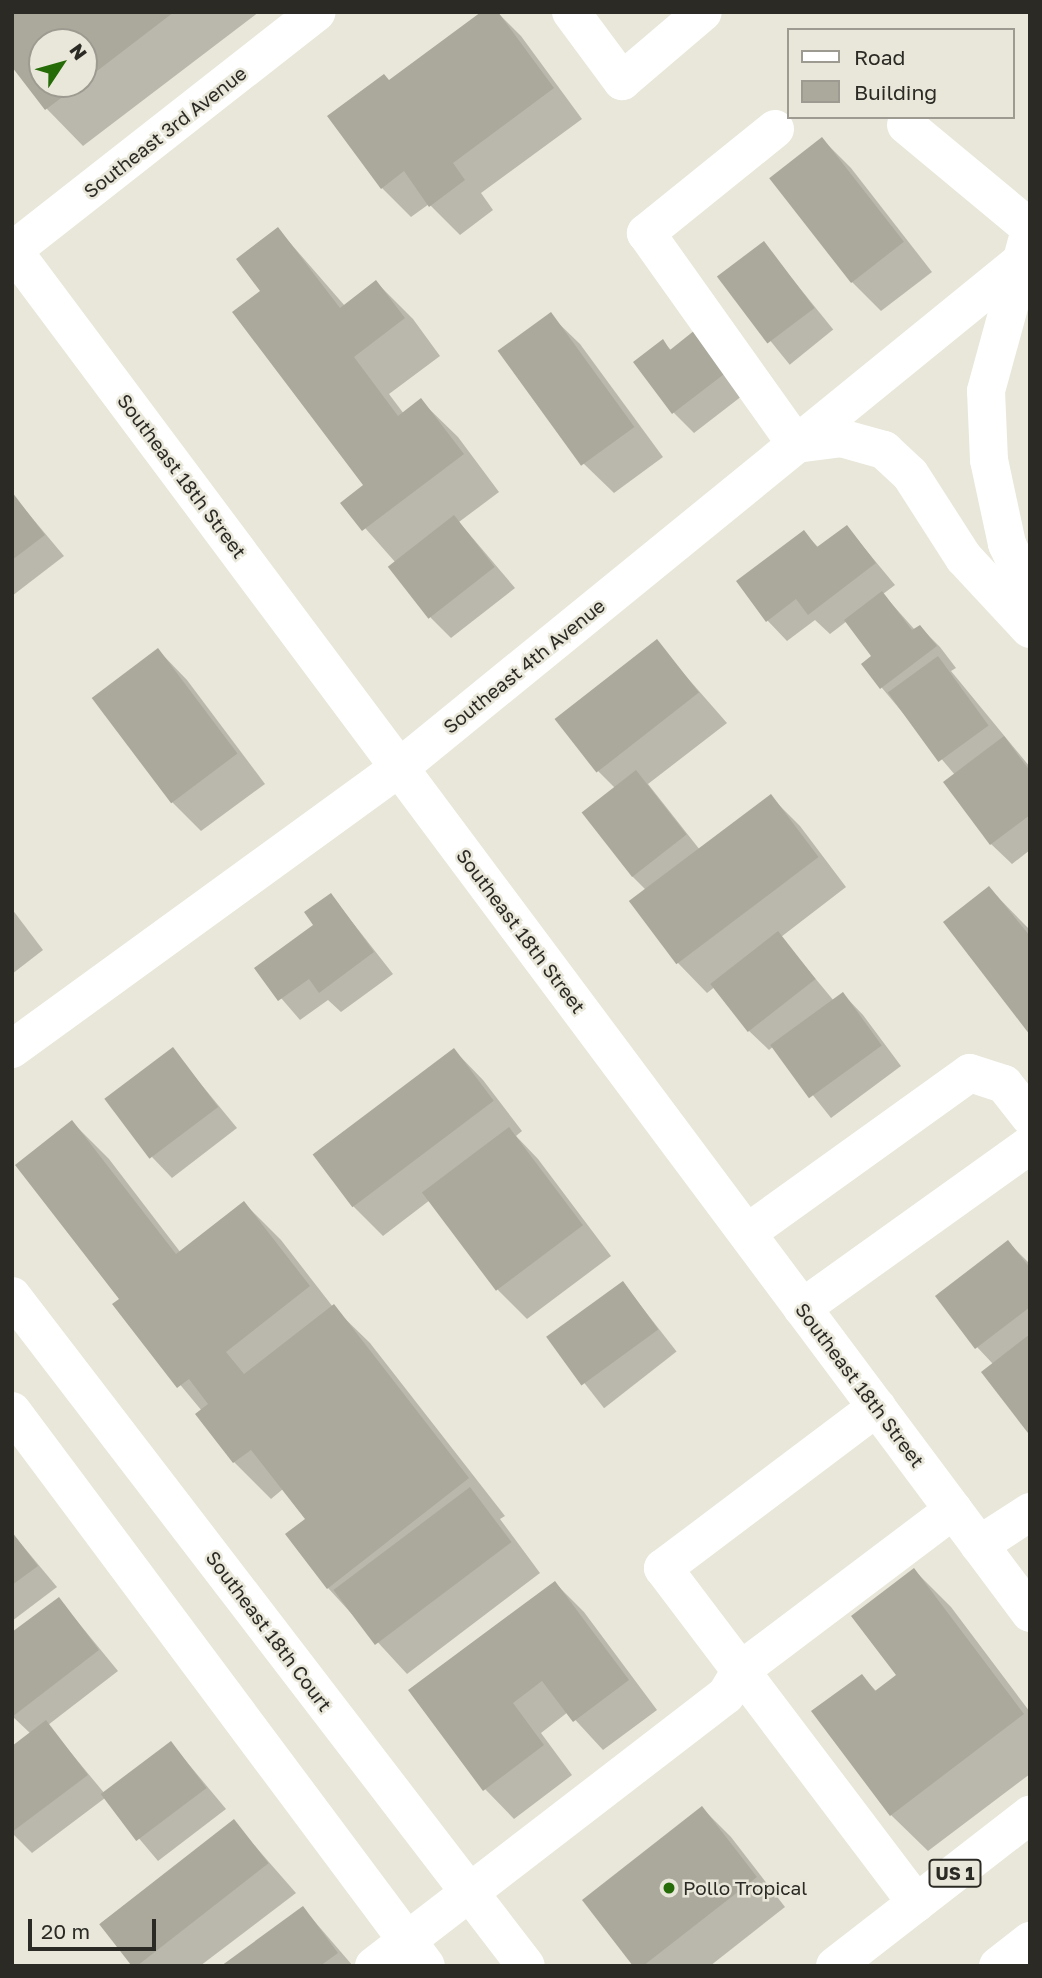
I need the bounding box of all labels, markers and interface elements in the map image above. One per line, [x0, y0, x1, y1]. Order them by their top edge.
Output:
north arrow [28, 28, 98, 98]
legend [786, 28, 1014, 119]
text: N [65, 39, 92, 64]
text: Road [854, 44, 905, 70]
street label: Southeast 3rd Avenue [79, 61, 251, 203]
text: Building [854, 79, 937, 105]
street label: Southeast 18th Street [113, 389, 251, 563]
street label: Southeast 4th Avenue [439, 594, 609, 738]
street label: Southeast 18th Street [452, 844, 590, 1018]
street label: Southeast 18th Street [791, 1298, 929, 1472]
street label: Southeast 18th Court [201, 1546, 337, 1716]
road number: US 1 [927, 1858, 983, 1887]
place label: Pollo Tropical [683, 1877, 807, 1899]
marker: Pollo Tropical [661, 1880, 677, 1896]
scale bar [32, 1904, 159, 1948]
text: 20 m [41, 1918, 90, 1944]

